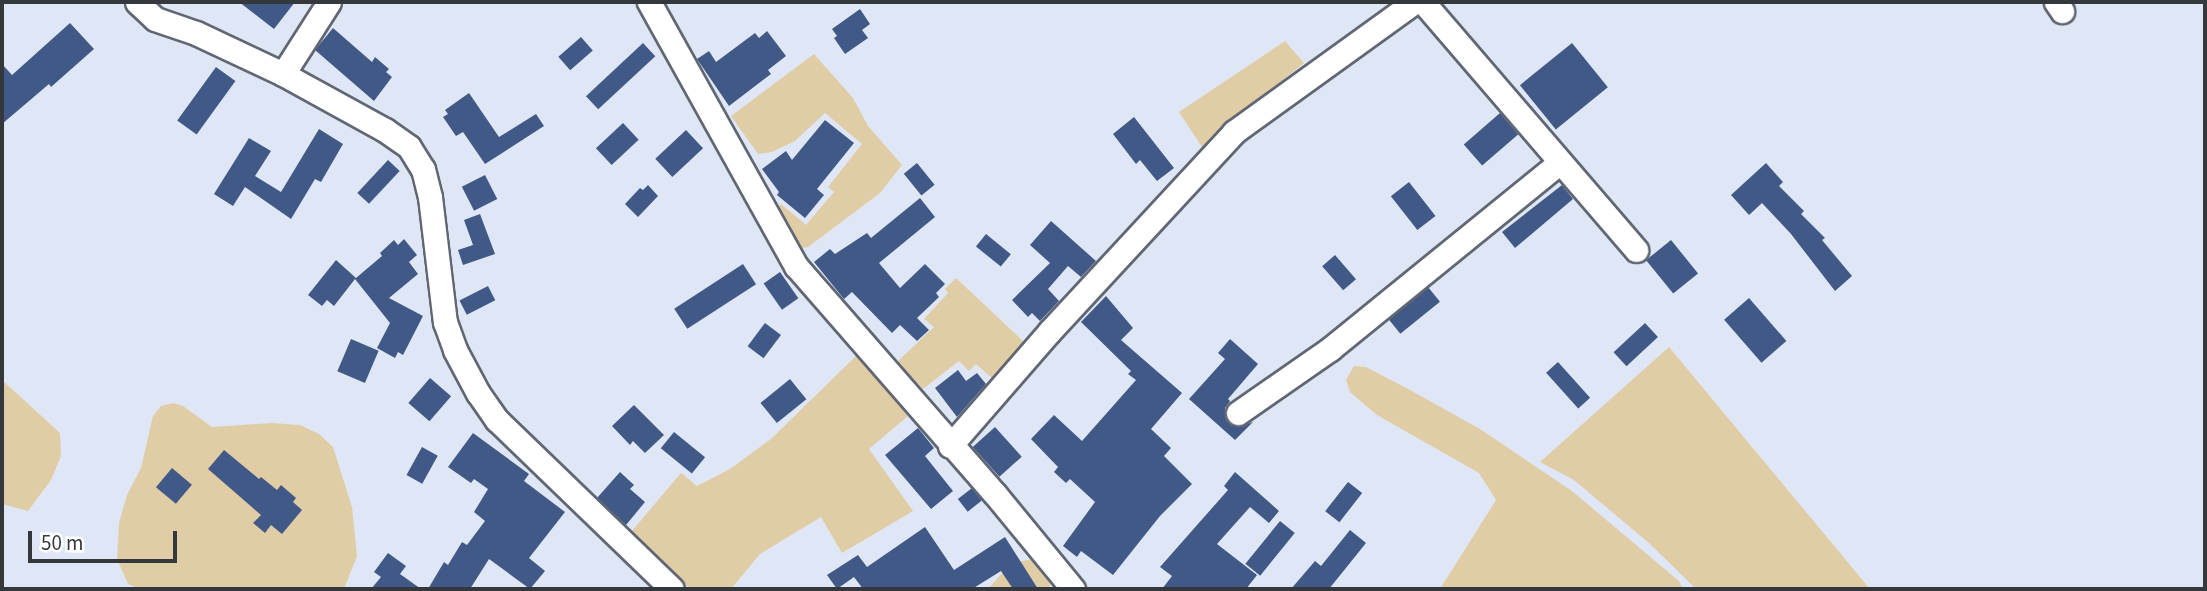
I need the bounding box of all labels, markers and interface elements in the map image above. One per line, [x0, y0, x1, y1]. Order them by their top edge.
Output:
scale bar [32, 518, 180, 562]
text: 50 m [41, 528, 83, 558]

